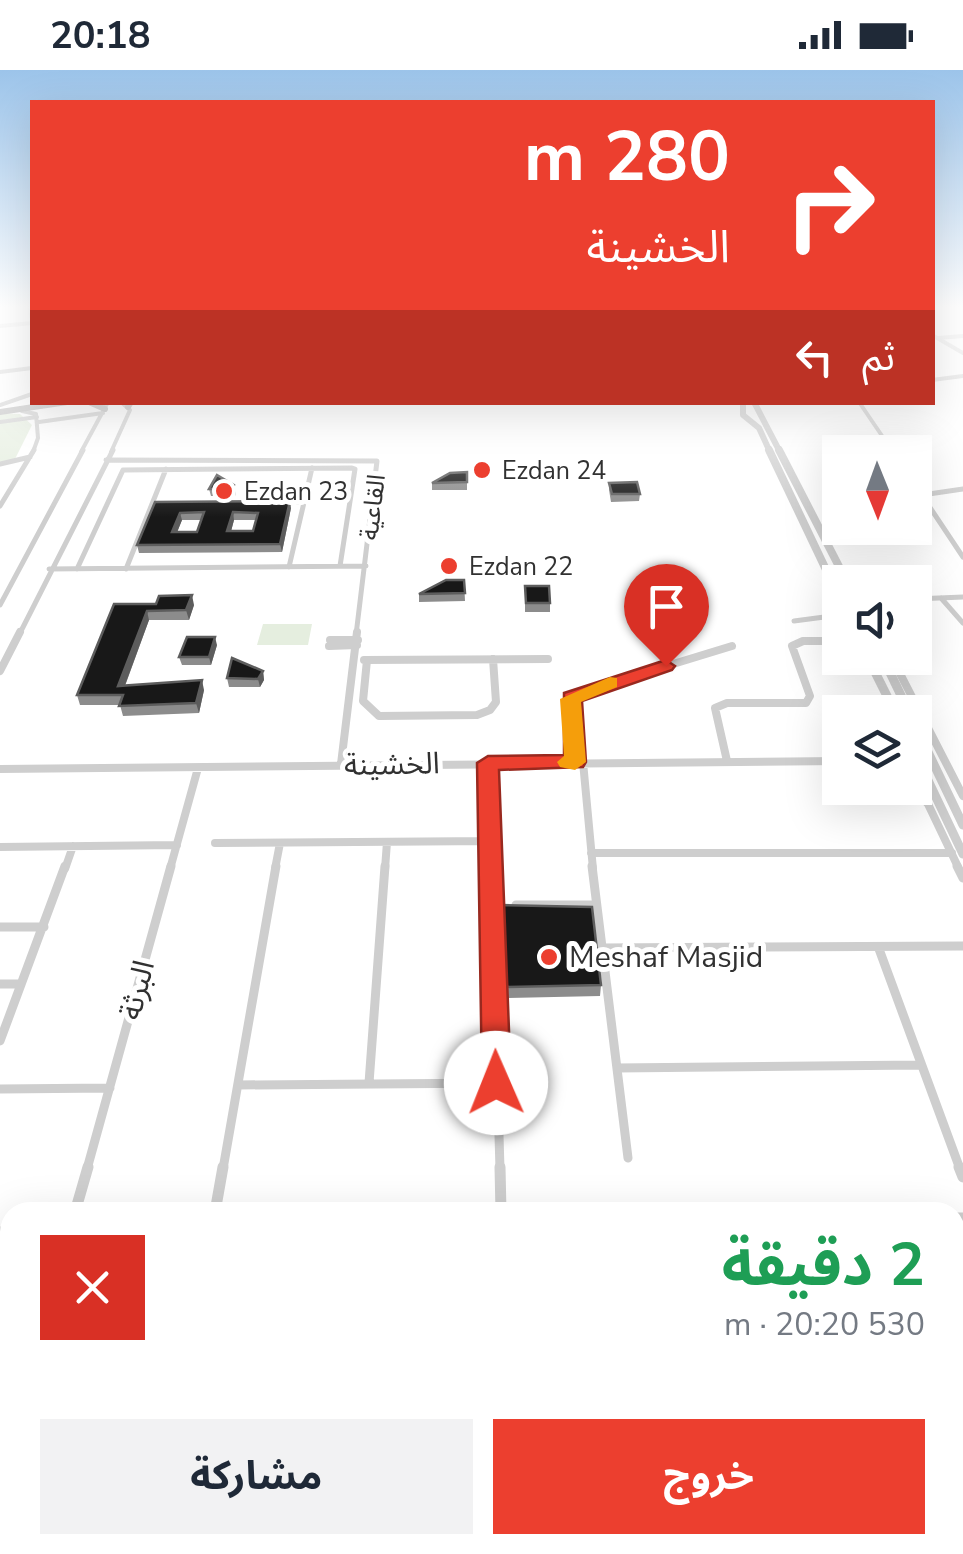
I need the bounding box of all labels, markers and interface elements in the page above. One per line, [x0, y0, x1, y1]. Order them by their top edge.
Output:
text: 20:18 [50, 10, 151, 61]
text: 280 m [524, 109, 730, 205]
icon: right [765, 140, 895, 270]
text: الخشينة [587, 217, 730, 278]
icon: left [787, 330, 842, 385]
text: ثم [862, 332, 895, 383]
north arrow [822, 435, 932, 545]
map controls [822, 435, 932, 805]
place label: Ezdan 24 [502, 454, 606, 488]
marker: Ezdan 24 [471, 459, 493, 481]
street label: القاعية [352, 472, 394, 542]
place label: Ezdan 23 [244, 475, 348, 509]
marker: Ezdan 23 [213, 480, 235, 502]
place label: Ezdan 22 [469, 550, 573, 584]
marker: Ezdan 22 [438, 555, 460, 577]
pin [624, 564, 709, 667]
button: sound [822, 565, 932, 675]
icon: arrive [639, 579, 694, 634]
button: layers [822, 695, 932, 805]
street label: الخشينة [344, 743, 440, 786]
place label: Meshaf Masjid [569, 937, 763, 978]
marker: Meshaf Masjid [538, 946, 560, 968]
street label: البرثة [110, 956, 165, 1024]
position arrow [444, 1031, 548, 1135]
text: 2 دقيقة [722, 1224, 925, 1306]
button: close [40, 1235, 145, 1340]
text: 530 m · 20:20 [724, 1303, 925, 1346]
button: مشاركة [40, 1419, 473, 1534]
button: خروج [493, 1419, 925, 1534]

